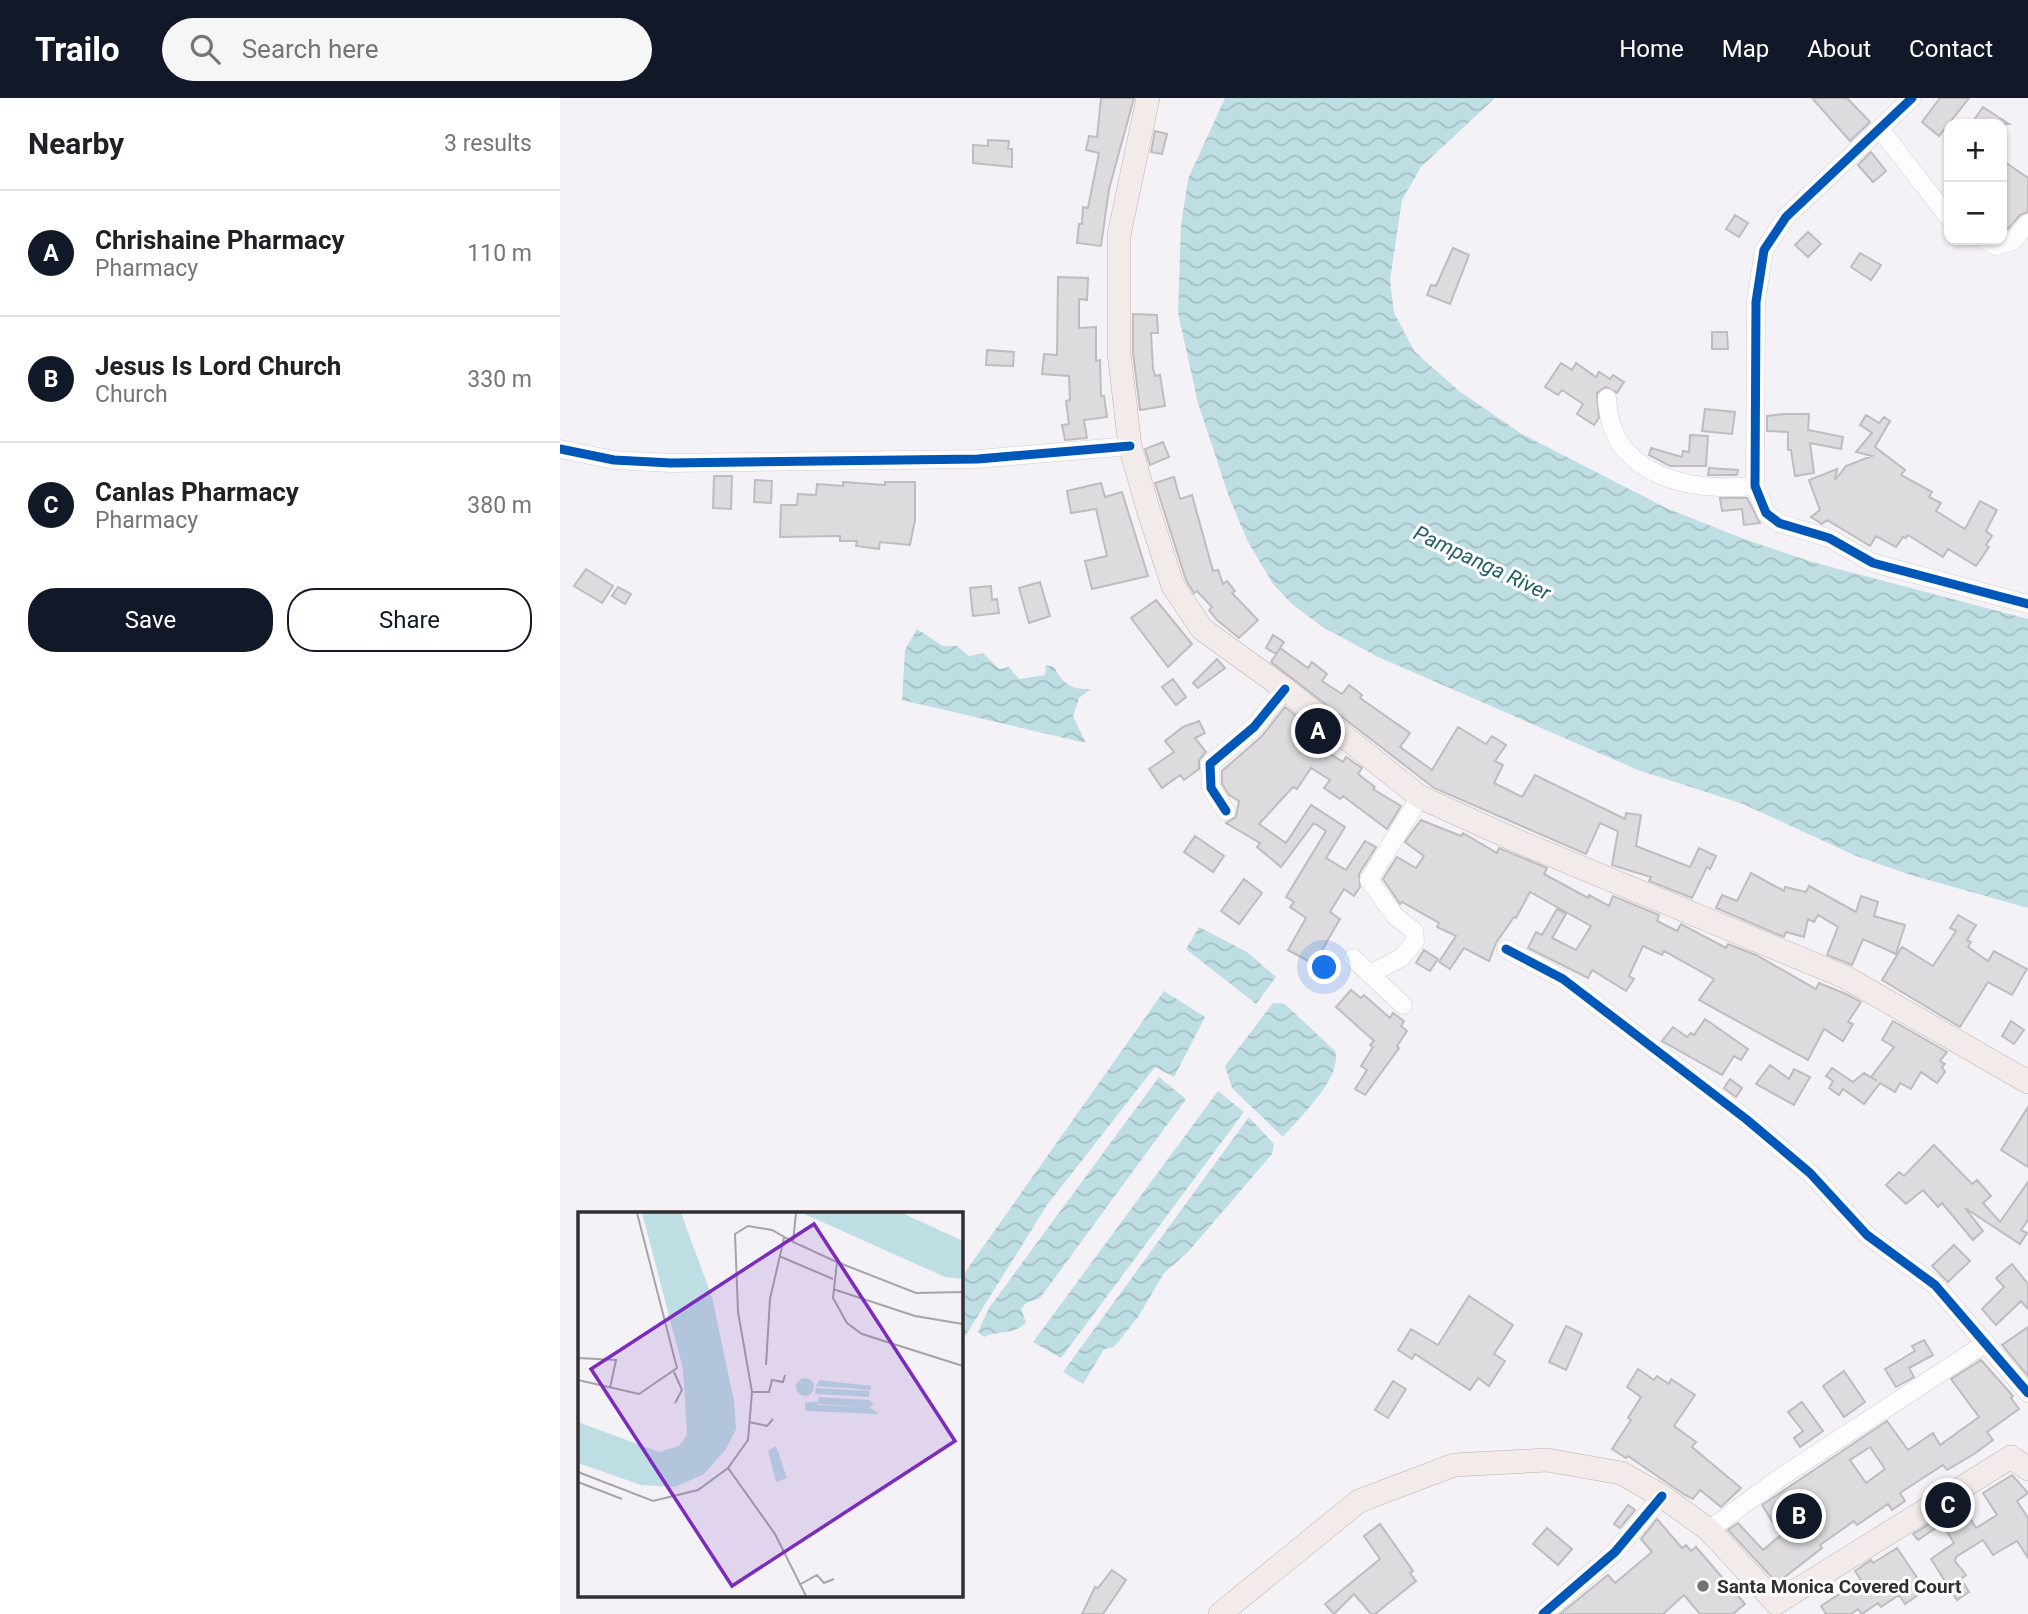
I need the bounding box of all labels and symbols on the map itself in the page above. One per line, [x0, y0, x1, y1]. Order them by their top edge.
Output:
water label: Pampanga River [1410, 521, 1555, 606]
pin: A [1295, 705, 1341, 757]
your location [1307, 950, 1341, 984]
inset map [578, 1212, 962, 1596]
pin: C [1925, 1479, 1971, 1531]
pin: B [1776, 1490, 1822, 1542]
place label: Santa Monica Covered Court [1717, 1575, 1962, 1598]
marker: Santa Monica Covered Court [1695, 1578, 1711, 1594]

